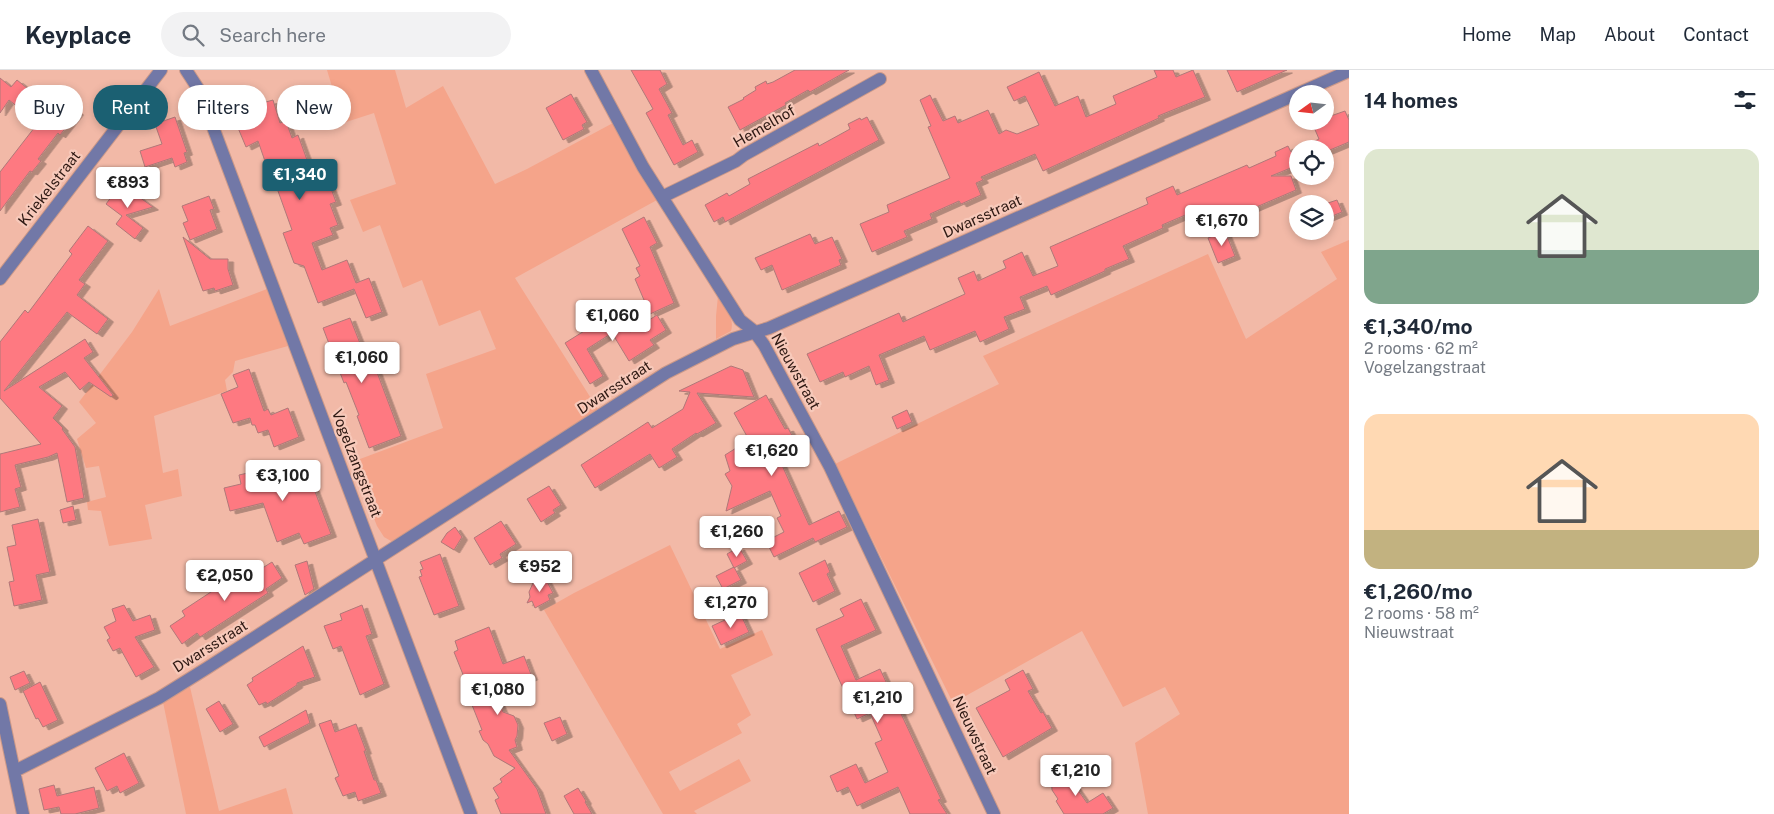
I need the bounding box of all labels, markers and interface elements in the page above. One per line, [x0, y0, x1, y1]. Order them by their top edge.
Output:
search box [161, 12, 511, 57]
text: Keyplace [25, 21, 131, 49]
icon: search [179, 21, 207, 49]
text: Search here [219, 24, 326, 46]
text: Home [1462, 24, 1512, 45]
text: Map [1540, 24, 1576, 45]
text: About [1604, 24, 1655, 45]
text: Contact [1683, 24, 1749, 45]
chip: Buy [15, 85, 83, 130]
chip: Rent [93, 85, 168, 130]
chip: Filters [178, 85, 267, 130]
chip: New [277, 85, 351, 130]
north arrow [1289, 85, 1334, 130]
map controls [1289, 85, 1334, 240]
icon: filters [1731, 86, 1759, 114]
text: 14 homes [1364, 88, 1458, 113]
street label: Hemelhof [730, 101, 798, 151]
button: locate [1289, 140, 1334, 185]
street label: Kriekelstraat [15, 147, 84, 229]
pin: €1,340 [259, 158, 341, 201]
text: €1,340 [273, 165, 327, 184]
pin: €893 [98, 166, 158, 209]
text: €893 [107, 173, 149, 192]
icon: home [1517, 181, 1607, 271]
street label: Dwarsstraat [940, 191, 1024, 241]
button: layers [1289, 195, 1334, 240]
pin: €1,670 [1181, 204, 1263, 247]
text: €1,670 [1196, 211, 1248, 230]
pin: €1,060 [572, 300, 654, 342]
text: €1,060 [587, 306, 639, 325]
text: €1,340/mo [1364, 314, 1473, 339]
street label: Nieuwstraat [768, 330, 824, 412]
text: 2 rooms · 62 m² [1364, 339, 1478, 358]
pin: €1,060 [321, 342, 403, 384]
text: €1,060 [336, 348, 388, 367]
street label: Dwarsstraat [574, 357, 654, 417]
text: Vogelzangstraat [1364, 358, 1486, 377]
street label: Vogelzangstraat [329, 407, 385, 520]
pin: €1,620 [731, 434, 813, 477]
text: €1,620 [746, 441, 798, 460]
icon: home [1517, 446, 1607, 536]
pin: €3,100 [242, 460, 324, 502]
text: €3,100 [257, 466, 309, 485]
pin: €1,260 [696, 516, 778, 558]
text: €1,260 [710, 522, 764, 541]
pin: €952 [510, 550, 570, 593]
text: €952 [519, 557, 561, 576]
pin: €2,050 [184, 560, 266, 602]
text: €2,050 [197, 566, 253, 585]
text: €1,260/mo [1364, 579, 1472, 604]
pin: €1,270 [690, 586, 772, 629]
text: €1,270 [705, 593, 757, 612]
text: 2 rooms · 58 m² [1364, 604, 1479, 623]
street label: Dwarsstraat [170, 616, 250, 676]
text: Nieuwstraat [1364, 623, 1454, 642]
pin: €1,080 [457, 674, 539, 716]
text: €1,080 [472, 680, 524, 699]
pin: €1,210 [837, 682, 919, 724]
text: €1,210 [853, 688, 903, 707]
street label: Nieuwstraat [949, 693, 1001, 777]
pin: €1,210 [1035, 754, 1117, 797]
text: €1,210 [1051, 761, 1101, 780]

